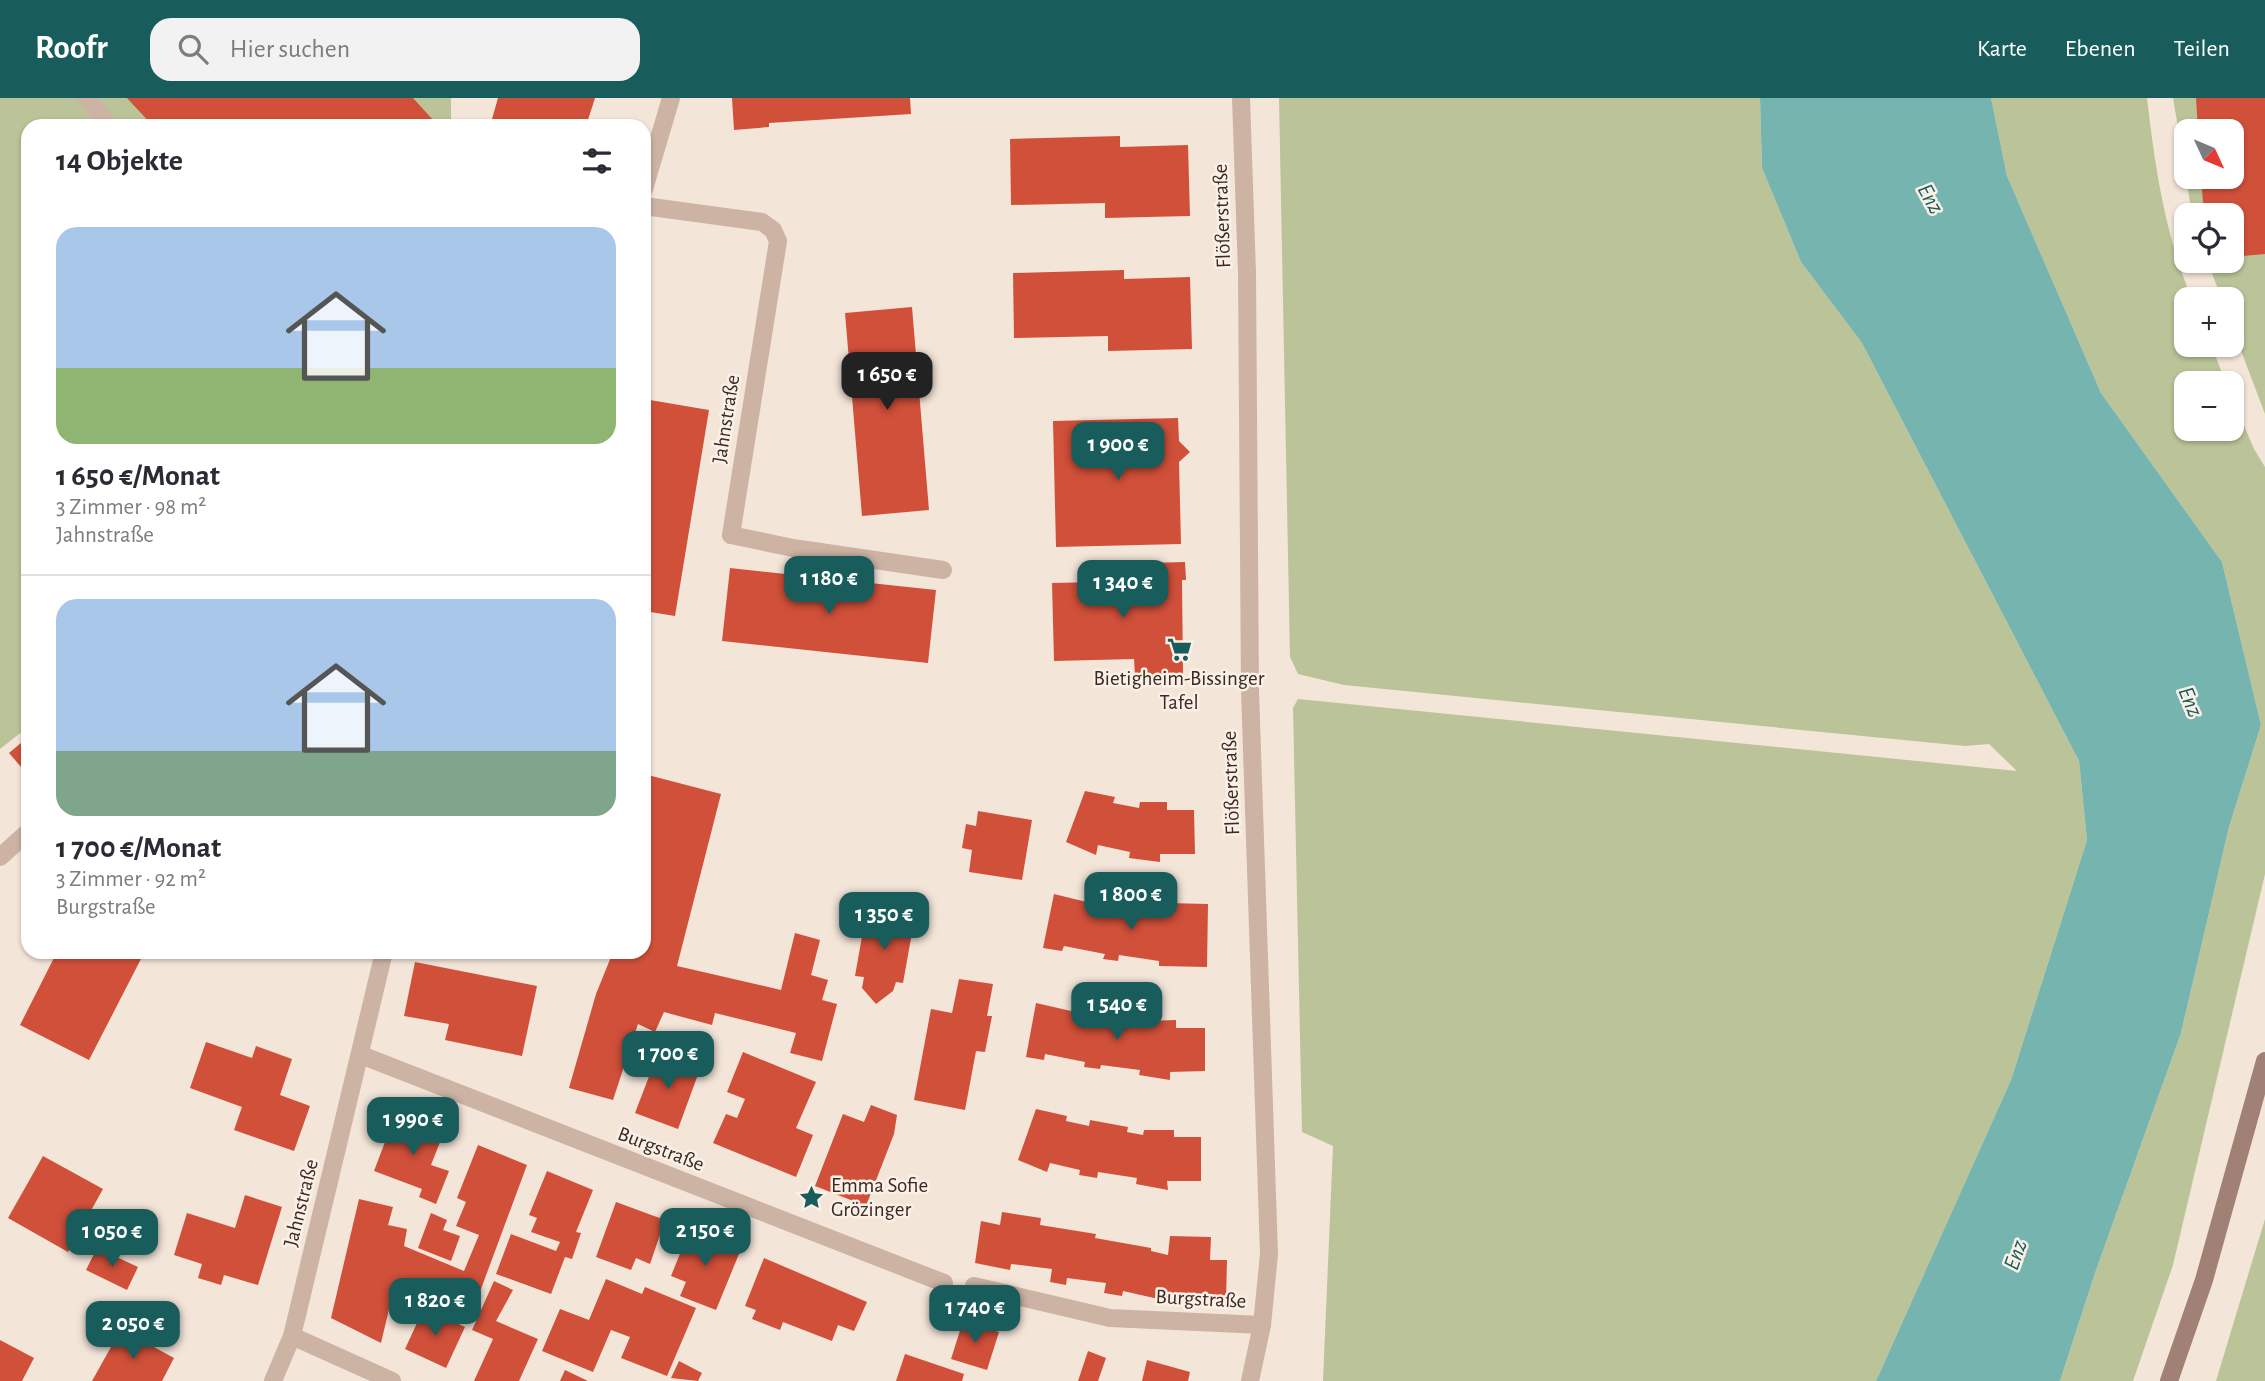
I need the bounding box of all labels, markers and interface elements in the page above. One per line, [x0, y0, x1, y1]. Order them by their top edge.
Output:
search box [150, 18, 640, 81]
icon: search [174, 30, 212, 68]
text: Roofr [35, 32, 108, 65]
text: Hier suchen [230, 36, 350, 62]
text: Karte [1977, 37, 2027, 61]
text: Ebenen [2065, 37, 2136, 61]
text: Teilen [2174, 37, 2230, 61]
north arrow [2174, 119, 2244, 189]
map controls [2174, 119, 2244, 441]
icon: filters [578, 142, 616, 180]
text: 14 Objekte [56, 146, 183, 176]
street label: Flößerstraße [1210, 163, 1234, 269]
water label: Enz [1913, 180, 1947, 218]
button: locate [2174, 203, 2244, 273]
icon: home [273, 273, 399, 399]
button: + [2174, 287, 2244, 357]
pin: 1 650 € [822, 352, 952, 412]
text: 1 650 € [858, 363, 917, 386]
button: − [2174, 371, 2244, 441]
street label: Jahnstraße [709, 373, 743, 465]
pin: 1 900 € [1053, 422, 1183, 482]
text: 1 900 € [1087, 433, 1149, 456]
text: 1 650 €/Monat [56, 461, 220, 491]
text: 3 Zimmer · 98 m² [56, 496, 206, 519]
text: Jahnstraße [56, 524, 154, 547]
pin: 1 180 € [764, 556, 894, 616]
pin: 1 340 € [1058, 560, 1188, 620]
text: 1 180 € [800, 567, 858, 590]
text: 1 340 € [1093, 571, 1153, 594]
supermarket icon: Bietigheim-Bissinger Tafel [1165, 635, 1193, 663]
icon: home [273, 645, 399, 771]
place label: Bietigheim-Bissinger Tafel [1094, 668, 1265, 713]
water label: Enz [2173, 683, 2207, 721]
street label: Flößerstraße [1219, 730, 1243, 836]
text: 1 700 €/Monat [56, 833, 221, 863]
text: 3 Zimmer · 92 m² [56, 868, 206, 891]
pin: 1 800 € [1066, 872, 1196, 932]
text: 1 800 € [1100, 883, 1162, 906]
pin: 1 350 € [819, 892, 949, 952]
text: Burgstraße [56, 896, 156, 919]
text: 1 350 € [855, 903, 913, 926]
pin: 1 540 € [1052, 982, 1182, 1042]
text: 1 540 € [1087, 993, 1147, 1016]
pin: 1 700 € [603, 1032, 733, 1091]
text: 1 700 € [638, 1042, 698, 1065]
pin: 1 990 € [348, 1098, 478, 1157]
text: 1 990 € [383, 1108, 443, 1131]
street label: Burgstraße [615, 1123, 707, 1175]
street label: Jahnstraße [280, 1157, 322, 1249]
place label: Emma Sofie Grözinger [831, 1175, 928, 1220]
place icon: Emma Sofie Grözinger [797, 1183, 825, 1211]
pin: 2 150 € [640, 1208, 770, 1268]
pin: 1 050 € [47, 1210, 177, 1269]
text: 2 150 € [676, 1219, 734, 1242]
text: 1 050 € [82, 1220, 142, 1243]
water label: Enz [2000, 1237, 2032, 1273]
pin: 1 820 € [370, 1278, 500, 1338]
pin: 1 740 € [910, 1286, 1040, 1345]
street label: Burgstraße [1155, 1286, 1247, 1312]
text: 1 820 € [405, 1289, 465, 1312]
text: 1 740 € [945, 1296, 1005, 1319]
pin: 2 050 € [68, 1302, 198, 1361]
text: 2 050 € [102, 1312, 164, 1335]

